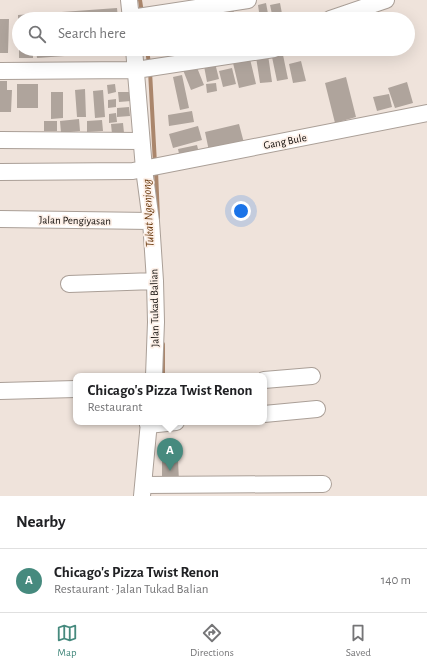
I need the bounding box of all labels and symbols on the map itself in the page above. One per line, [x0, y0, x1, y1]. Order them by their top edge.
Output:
street label: Gang Bule [263, 132, 308, 151]
water label: Tukat Ngenjong [140, 178, 157, 247]
your location [231, 201, 251, 221]
street label: Jalan Pengiyasan [39, 214, 111, 227]
street label: Jalan Tukad Balian [148, 269, 161, 347]
pin: A [157, 438, 183, 471]

